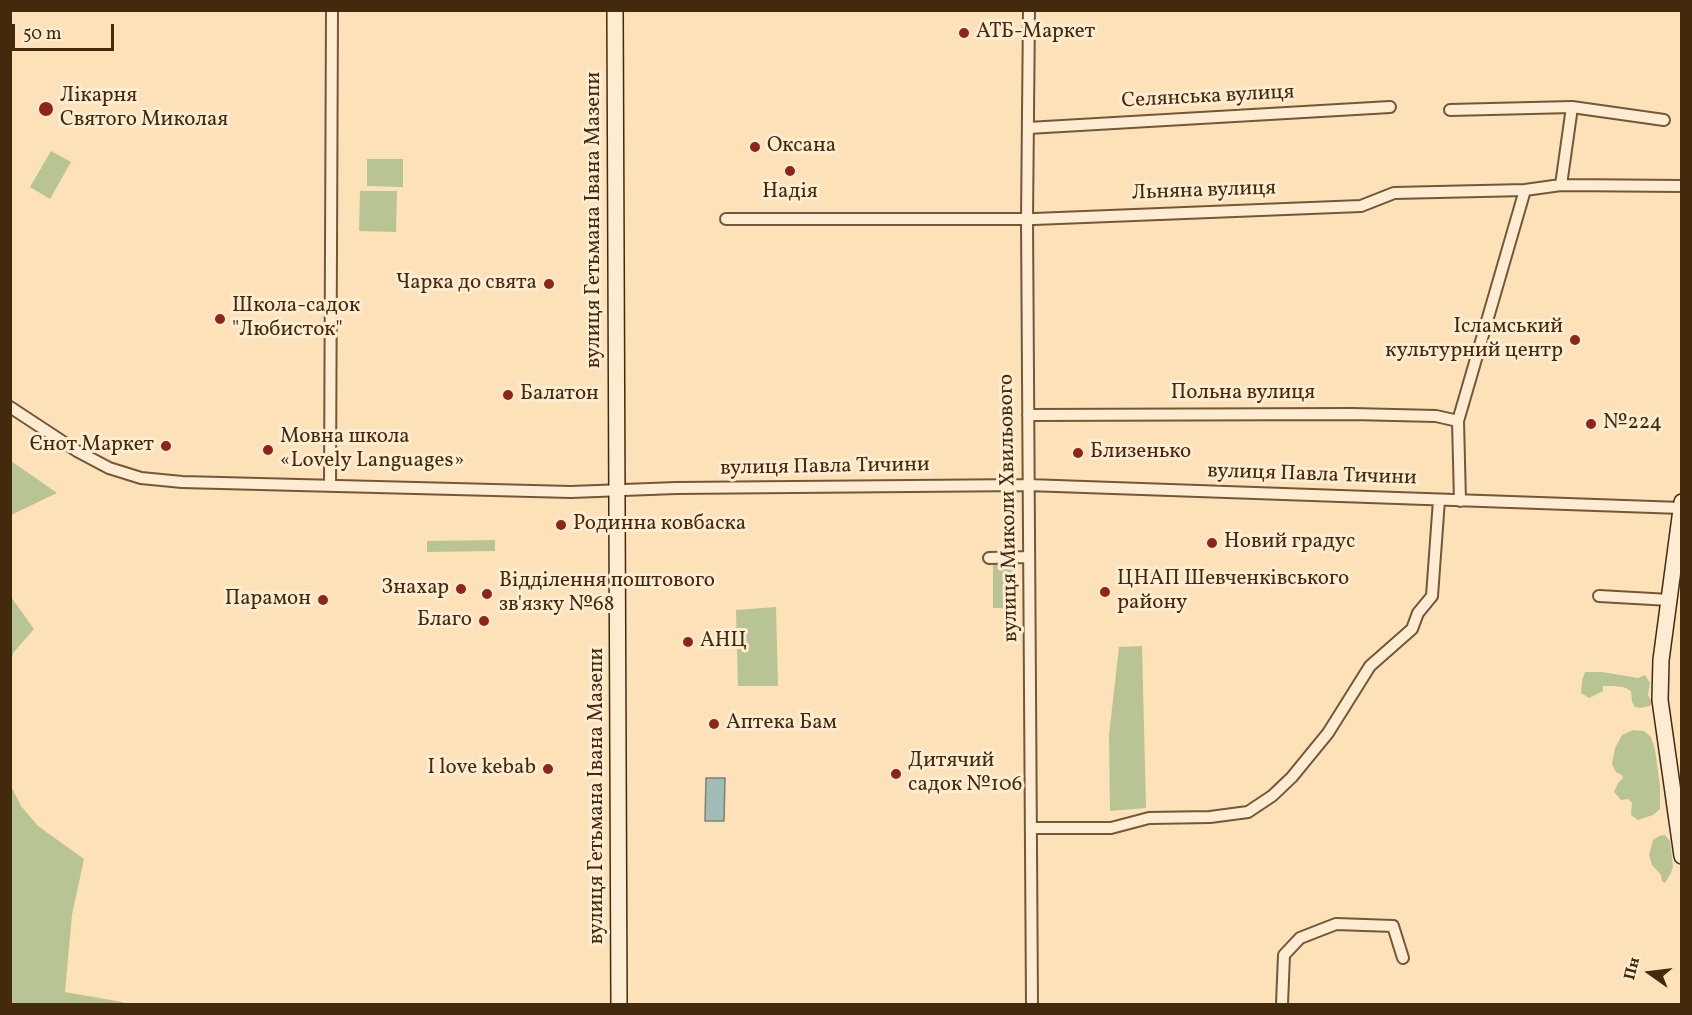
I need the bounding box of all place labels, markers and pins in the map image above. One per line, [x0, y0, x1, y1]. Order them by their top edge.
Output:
place label: АТБ-Маркет [976, 20, 1095, 46]
marker: АТБ-Маркет [957, 26, 971, 40]
place label: Лікарня Святого Миколая [60, 84, 228, 134]
marker: Лікарня Святого Миколая [37, 100, 55, 118]
place label: Оксана [767, 134, 836, 160]
marker: Оксана [748, 140, 762, 154]
marker: Надія [783, 164, 797, 178]
place label: Надія [762, 180, 818, 206]
place label: Чарка до свята [396, 271, 537, 297]
marker: Чарка до свята [542, 277, 556, 291]
place label: Школа-садок "Любисток" [232, 294, 360, 344]
marker: Школа-садок "Любисток" [213, 312, 227, 326]
place label: Ісламський культурний центр [1385, 315, 1563, 365]
marker: Ісламський культурний центр [1568, 333, 1582, 347]
place label: Балатон [520, 382, 599, 408]
marker: Балатон [501, 388, 515, 402]
place label: №224 [1603, 411, 1662, 437]
marker: №224 [1584, 417, 1598, 431]
place label: Мовна школа «Lovely Languages» [280, 425, 464, 475]
place label: Єнот Маркет [30, 433, 154, 459]
marker: Єнот Маркет [159, 439, 173, 453]
place label: Близенько [1090, 440, 1191, 466]
marker: Мовна школа «Lovely Languages» [261, 443, 275, 457]
marker: Близенько [1071, 446, 1085, 460]
place label: Родинна ковбаска [573, 512, 746, 538]
marker: Родинна ковбаска [554, 518, 568, 532]
place label: Новий градус [1224, 530, 1355, 556]
marker: Новий градус [1205, 536, 1219, 550]
place label: ЦНАП Шевченківського району [1117, 567, 1349, 617]
place label: Відділення поштового зв'язку №68 [499, 569, 715, 619]
place label: Знахар [381, 576, 449, 602]
marker: Знахар [454, 582, 468, 596]
marker: ЦНАП Шевченківського району [1098, 585, 1112, 599]
place label: Парамон [225, 587, 311, 613]
marker: Відділення поштового зв'язку №68 [480, 587, 494, 601]
marker: Парамон [316, 593, 330, 607]
place label: Благо [417, 608, 472, 634]
marker: Благо [477, 614, 491, 628]
place label: АНЦ [700, 629, 747, 655]
marker: АНЦ [681, 635, 695, 649]
place label: Аптека Бам [726, 711, 837, 737]
marker: Аптека Бам [707, 717, 721, 731]
place label: Дитячий садок №106 [908, 749, 1022, 799]
place label: I love kebab [428, 756, 536, 782]
marker: I love kebab [541, 762, 555, 776]
marker: Дитячий садок №106 [889, 767, 903, 781]

